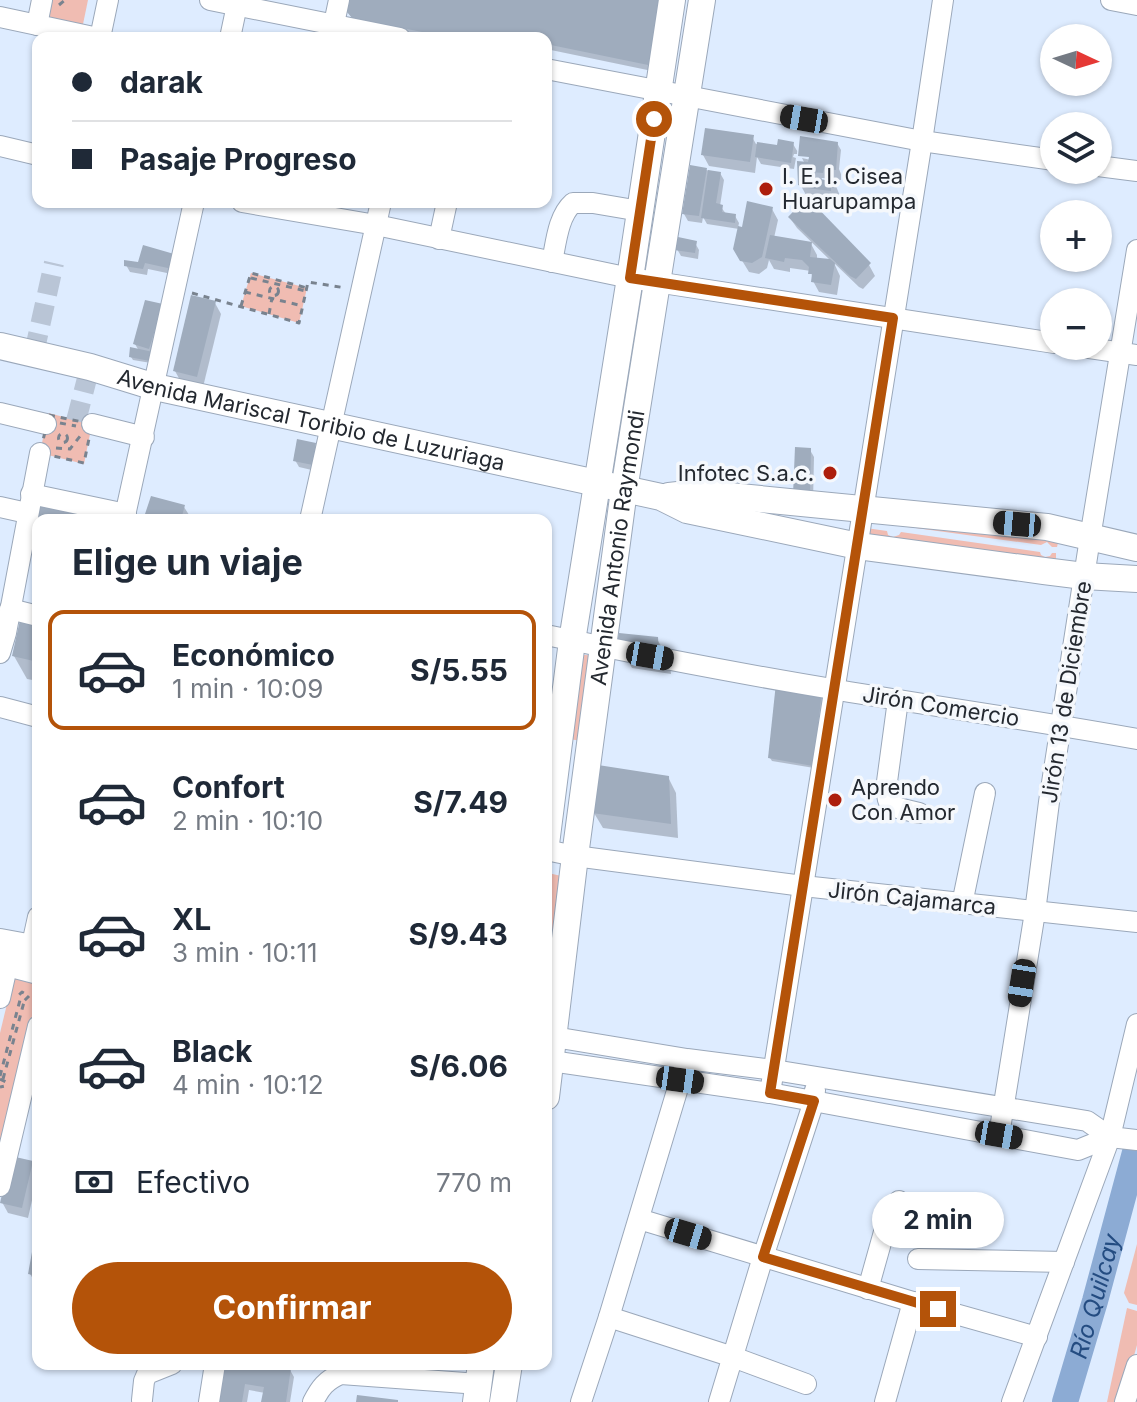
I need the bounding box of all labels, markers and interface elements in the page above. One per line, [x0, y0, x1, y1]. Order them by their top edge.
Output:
north arrow [1040, 24, 1112, 96]
map controls [1040, 24, 1112, 360]
text: darak [120, 64, 203, 100]
route start [636, 101, 672, 137]
car [778, 103, 830, 135]
button: layers [1040, 112, 1112, 184]
text: Pasaje Progreso [120, 141, 357, 177]
place label: I. E. I. Cisea Huarupampa [782, 163, 916, 214]
marker: I. E. I. Cisea Huarupampa [757, 180, 775, 198]
button: + [1040, 200, 1112, 272]
button: − [1040, 288, 1112, 360]
street label: Avenida Mariscal Toribio de Luzuriaga [114, 363, 507, 476]
street label: Avenida Antonio Raymondi [585, 408, 650, 687]
place label: Infotec S.a.c. [678, 460, 814, 486]
marker: Infotec S.a.c. [821, 464, 839, 482]
car [992, 510, 1042, 538]
text: Elige un viaje [72, 540, 303, 584]
street label: Jirón 13 de Diciembre [1036, 579, 1096, 805]
icon: car [76, 634, 148, 706]
text: Económico [172, 637, 335, 673]
car [624, 640, 676, 672]
text: S/5.55 [410, 652, 508, 688]
text: 1 min · 10:09 [172, 673, 323, 704]
street label: Jirón Comercio [861, 681, 1021, 731]
icon: car [76, 766, 148, 838]
text: Confort [172, 769, 285, 805]
place label: Aprendo Con Amor [851, 774, 955, 825]
text: S/7.49 [413, 784, 508, 820]
marker: Aprendo Con Amor [826, 791, 844, 809]
text: 2 min · 10:10 [172, 805, 323, 836]
street label: Jirón Cajamarca [827, 876, 997, 920]
icon: car [76, 898, 148, 970]
text: XL [172, 901, 211, 937]
text: S/9.43 [408, 916, 508, 952]
text: 3 min · 10:11 [172, 937, 318, 968]
car [1006, 957, 1038, 1009]
icon: car [76, 1030, 148, 1102]
text: Black [172, 1033, 252, 1069]
text: S/6.06 [409, 1048, 508, 1084]
car [655, 1065, 705, 1095]
text: 4 min · 10:12 [172, 1069, 324, 1100]
car [973, 1119, 1025, 1151]
icon: cash [72, 1160, 116, 1204]
text: Efectivo [136, 1164, 250, 1200]
text: 770 m [436, 1167, 512, 1198]
callout: 2 min [872, 1193, 1004, 1249]
text: 2 min [903, 1204, 973, 1235]
car [662, 1216, 714, 1252]
water label: Río Quilcay [1064, 1230, 1127, 1362]
button: Confirmar [72, 1262, 512, 1354]
route end [920, 1291, 956, 1327]

